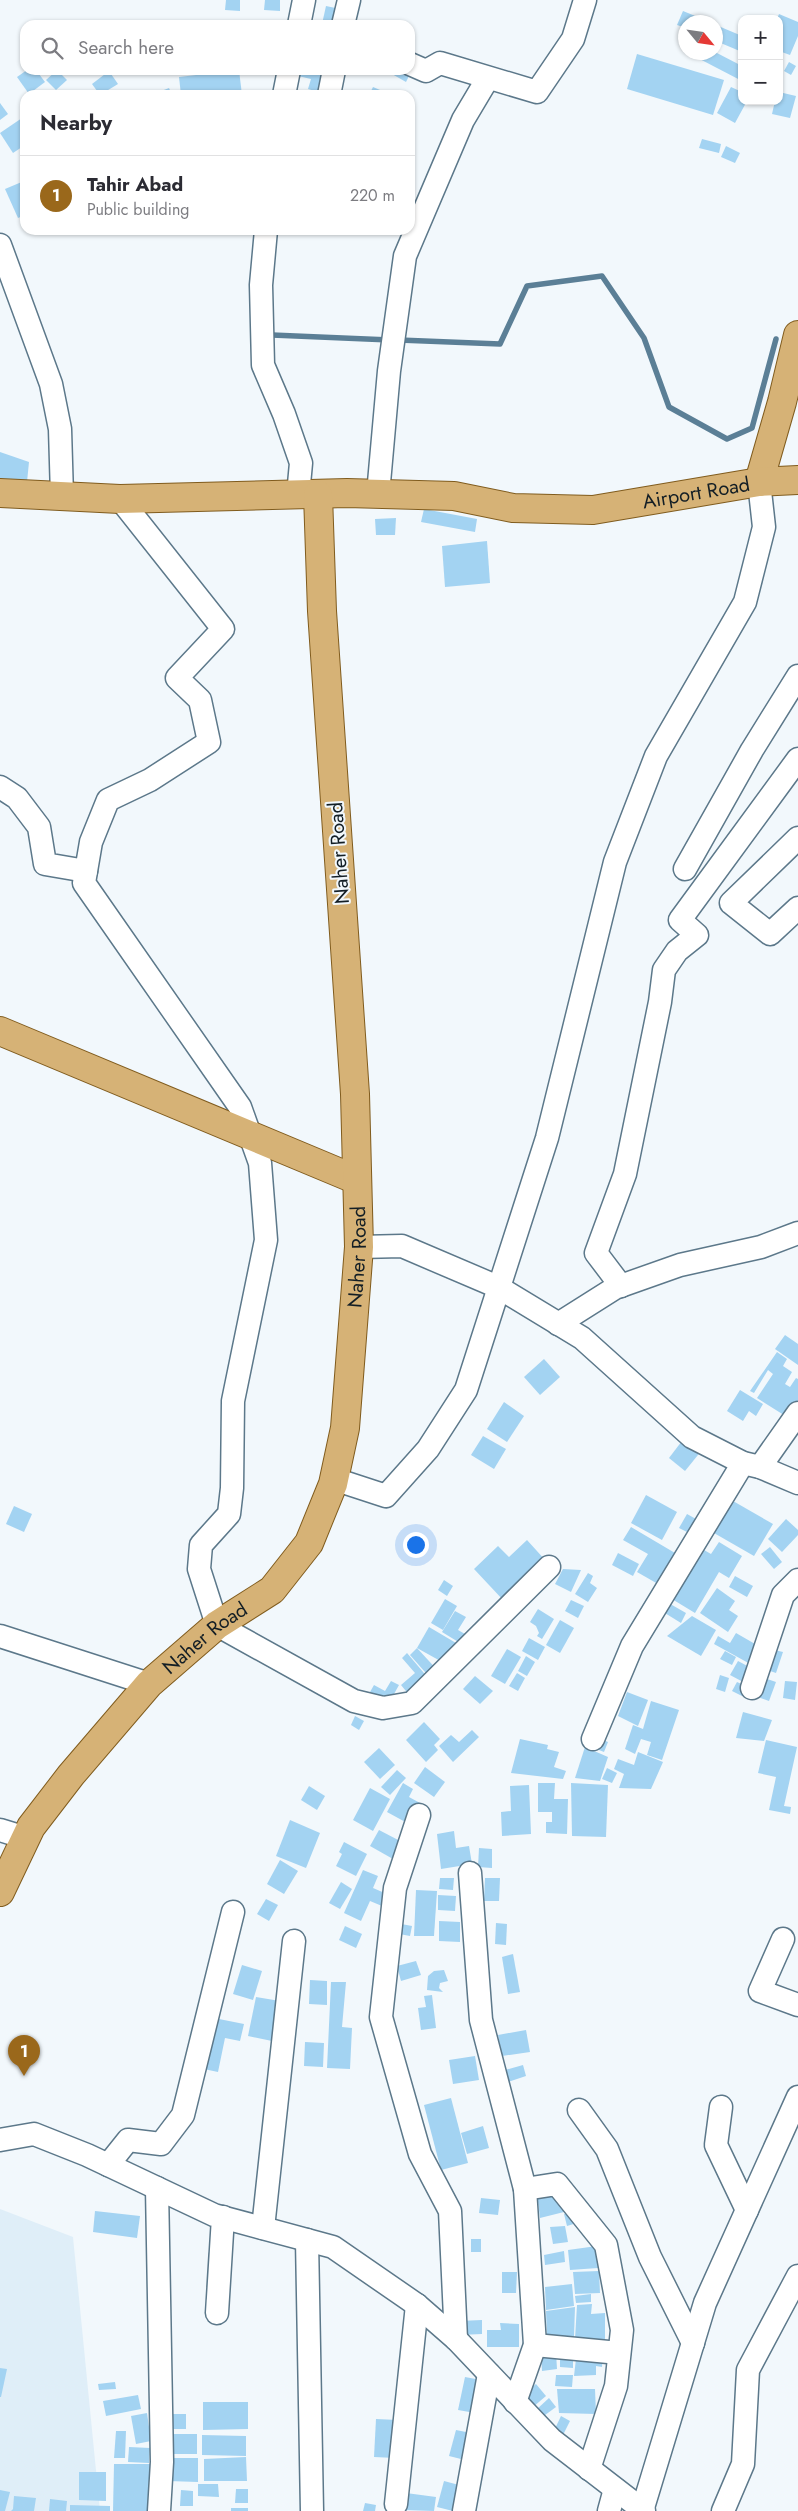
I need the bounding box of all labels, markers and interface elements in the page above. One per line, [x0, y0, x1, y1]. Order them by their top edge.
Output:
north arrow [678, 15, 723, 60]
map controls [738, 15, 783, 105]
button: + [738, 15, 783, 60]
search box [20, 20, 415, 75]
icon: search [38, 34, 66, 62]
text: Search here [78, 34, 174, 61]
button: − [738, 60, 783, 105]
text: Nearby [40, 108, 112, 138]
text: Tahir Abad [87, 171, 183, 198]
text: 1 [52, 184, 60, 207]
text: 220 m [350, 184, 395, 207]
text: Public building [87, 198, 189, 221]
street label: Airport Road [640, 469, 752, 516]
street label: Naher Road [321, 801, 357, 905]
street label: Naher Road [340, 1206, 374, 1309]
your location [403, 1532, 429, 1558]
street label: Naher Road [156, 1595, 253, 1681]
pin: 1 [8, 2035, 40, 2076]

